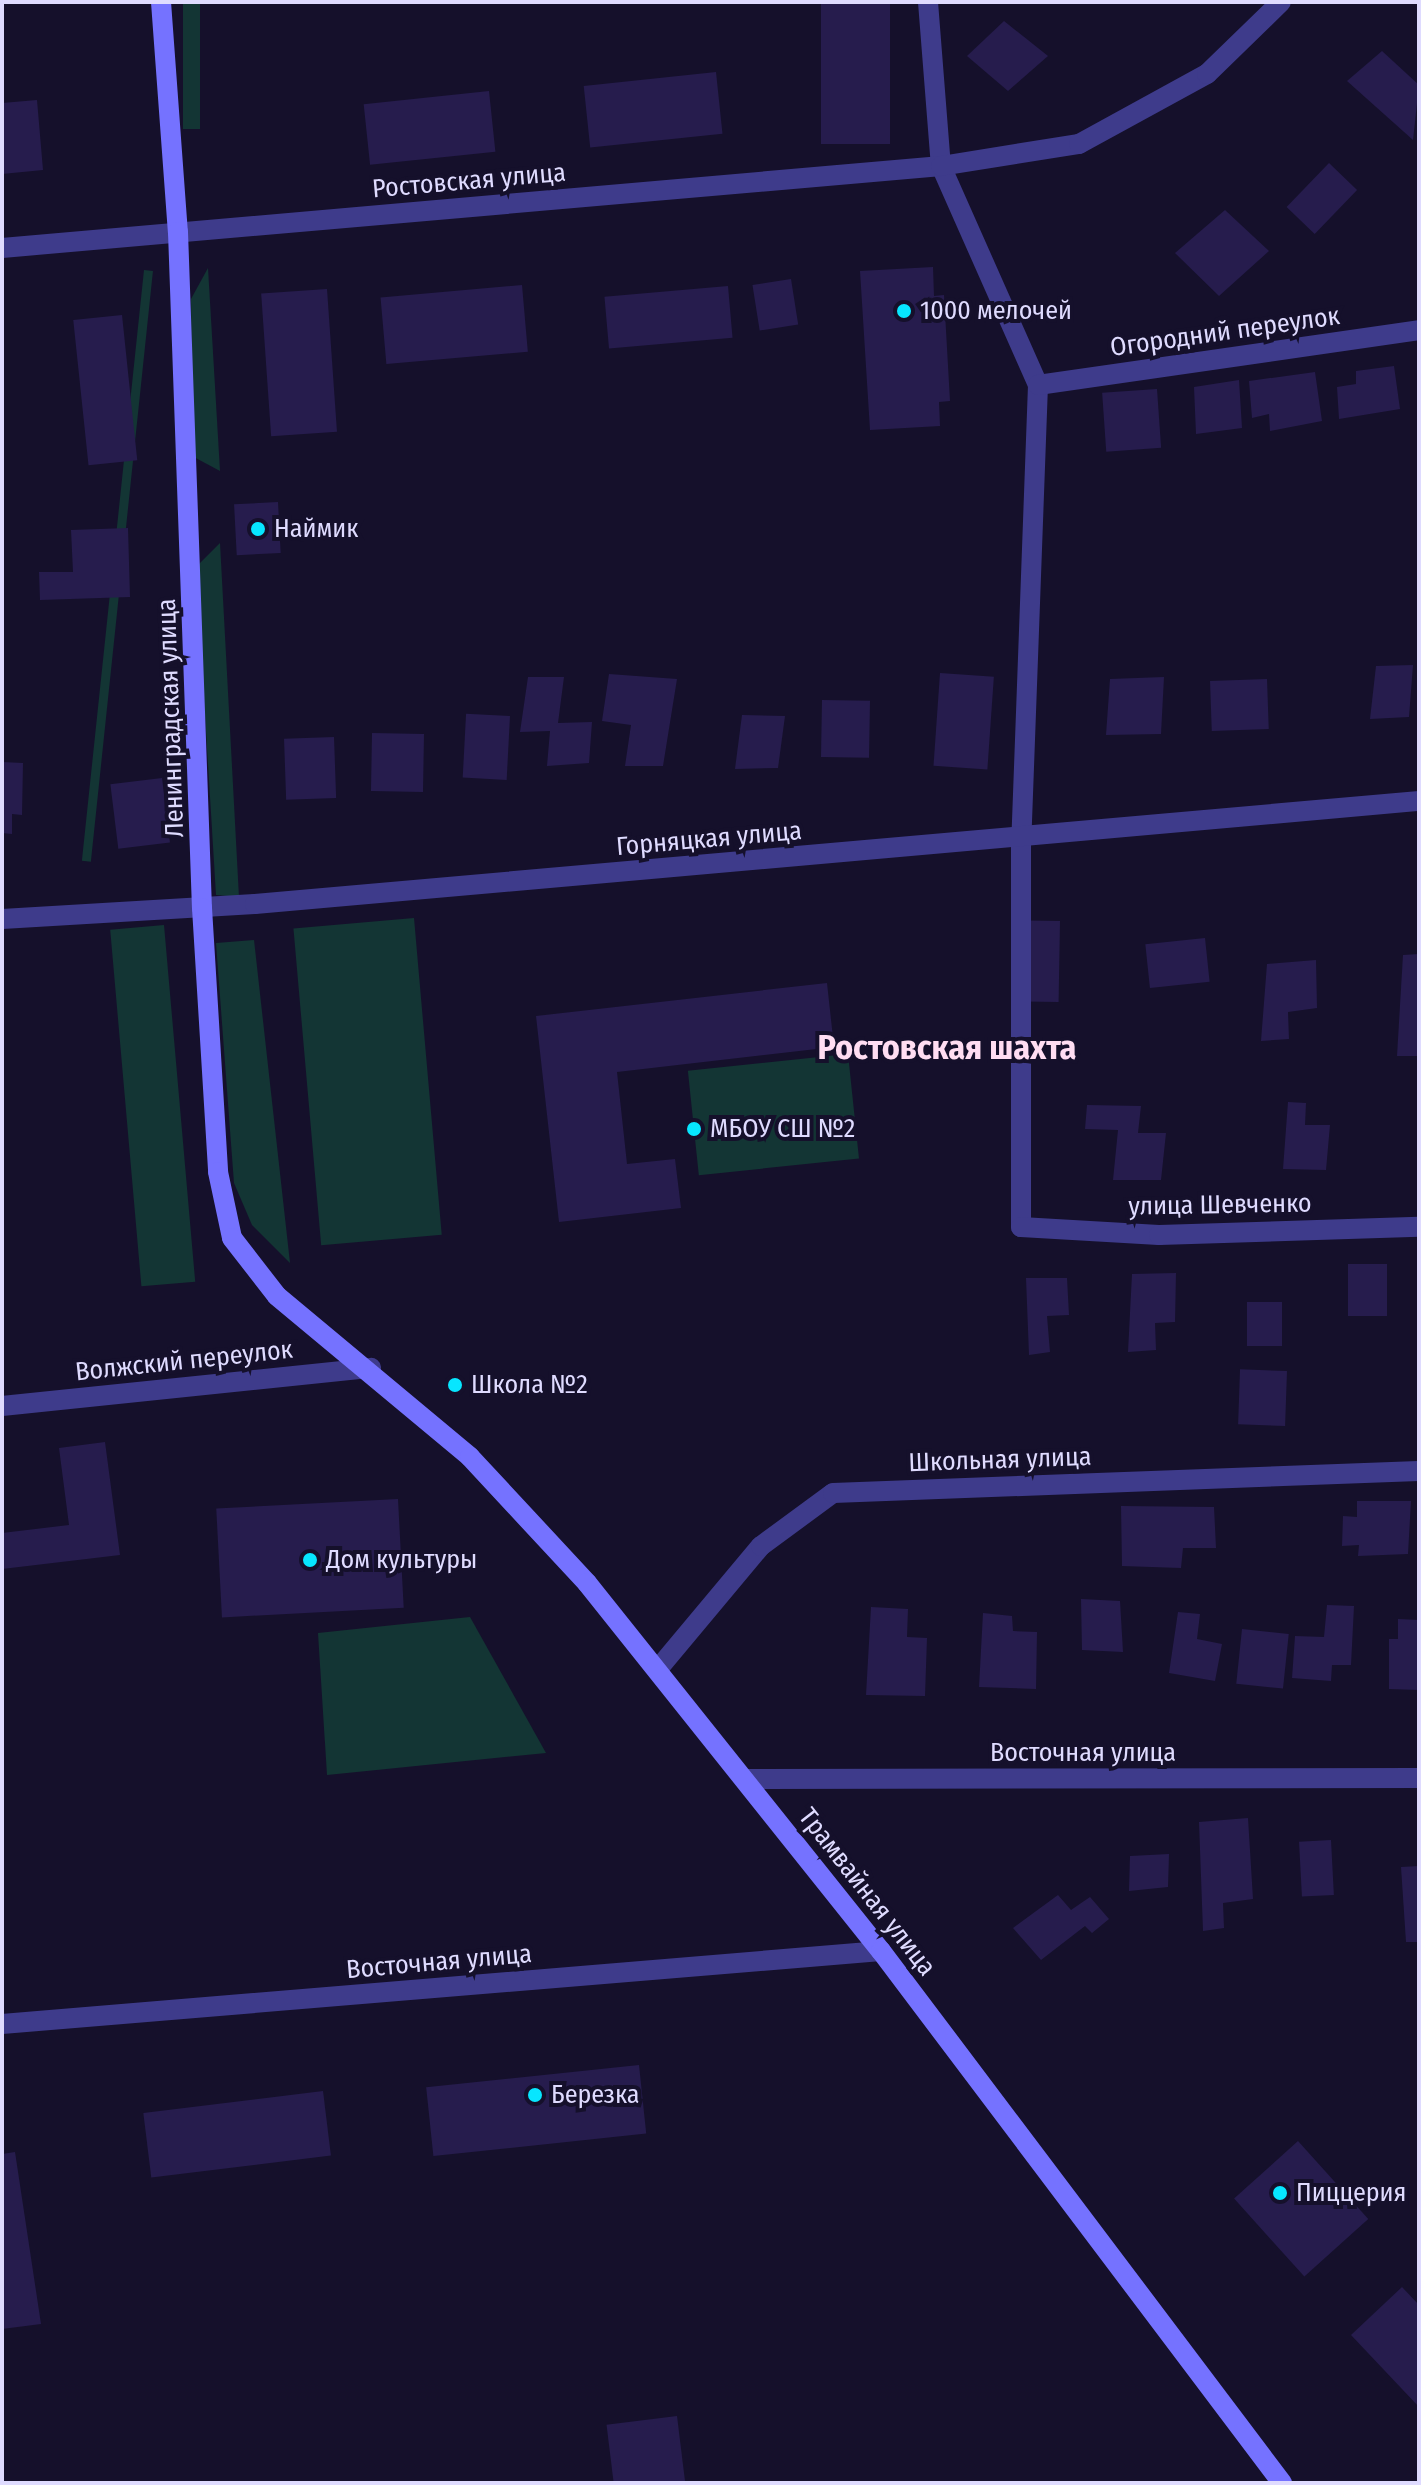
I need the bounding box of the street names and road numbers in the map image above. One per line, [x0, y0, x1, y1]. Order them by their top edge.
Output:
street label: Ростовская улица [371, 157, 567, 205]
street label: Огородний переулок [1108, 300, 1342, 364]
street label: Ленинградская улица [151, 598, 191, 838]
street label: Горняцкая улица [615, 815, 803, 863]
street label: улица Шевченко [1128, 1188, 1312, 1222]
street label: Волжский переулок [74, 1334, 294, 1388]
street label: Школьная улица [908, 1441, 1092, 1479]
street label: Восточная улица [990, 1737, 1176, 1769]
street label: Трамвайная улица [792, 1802, 942, 1982]
street label: Восточная улица [345, 1938, 533, 1986]

